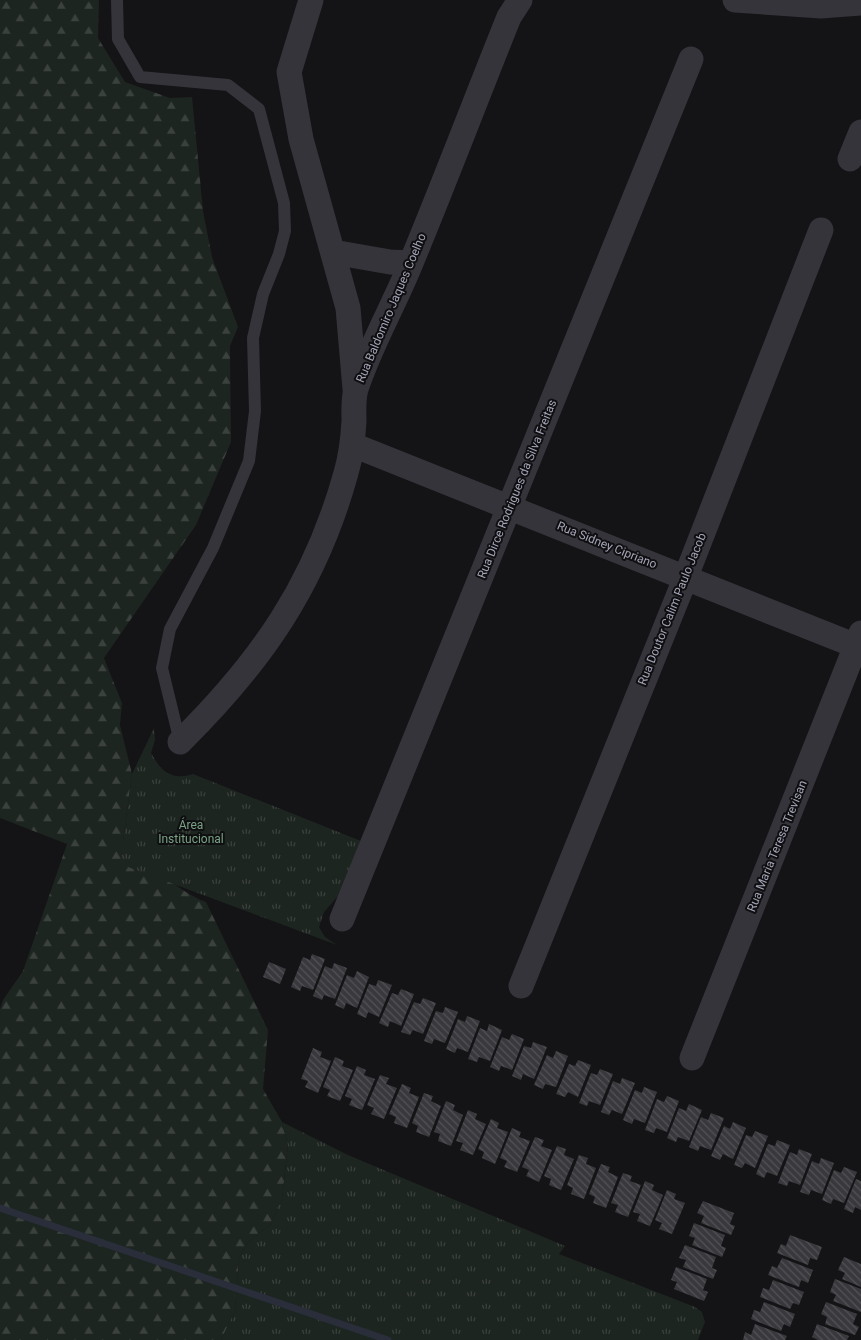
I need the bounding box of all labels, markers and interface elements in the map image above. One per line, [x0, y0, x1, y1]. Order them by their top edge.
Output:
street label: Rua Baldomiro Jaques Coelho [353, 231, 429, 385]
street label: Rua Dirce Rodrigues da Silva Freitas [475, 398, 559, 580]
street label: Rua Sidney Cipriano [555, 519, 659, 571]
street label: Rua Doutor Calim Paulo Jacob [635, 531, 709, 687]
street label: Rua Maria Teresa Trevisan [744, 778, 810, 914]
park label: Área Institucional [158, 817, 224, 846]

